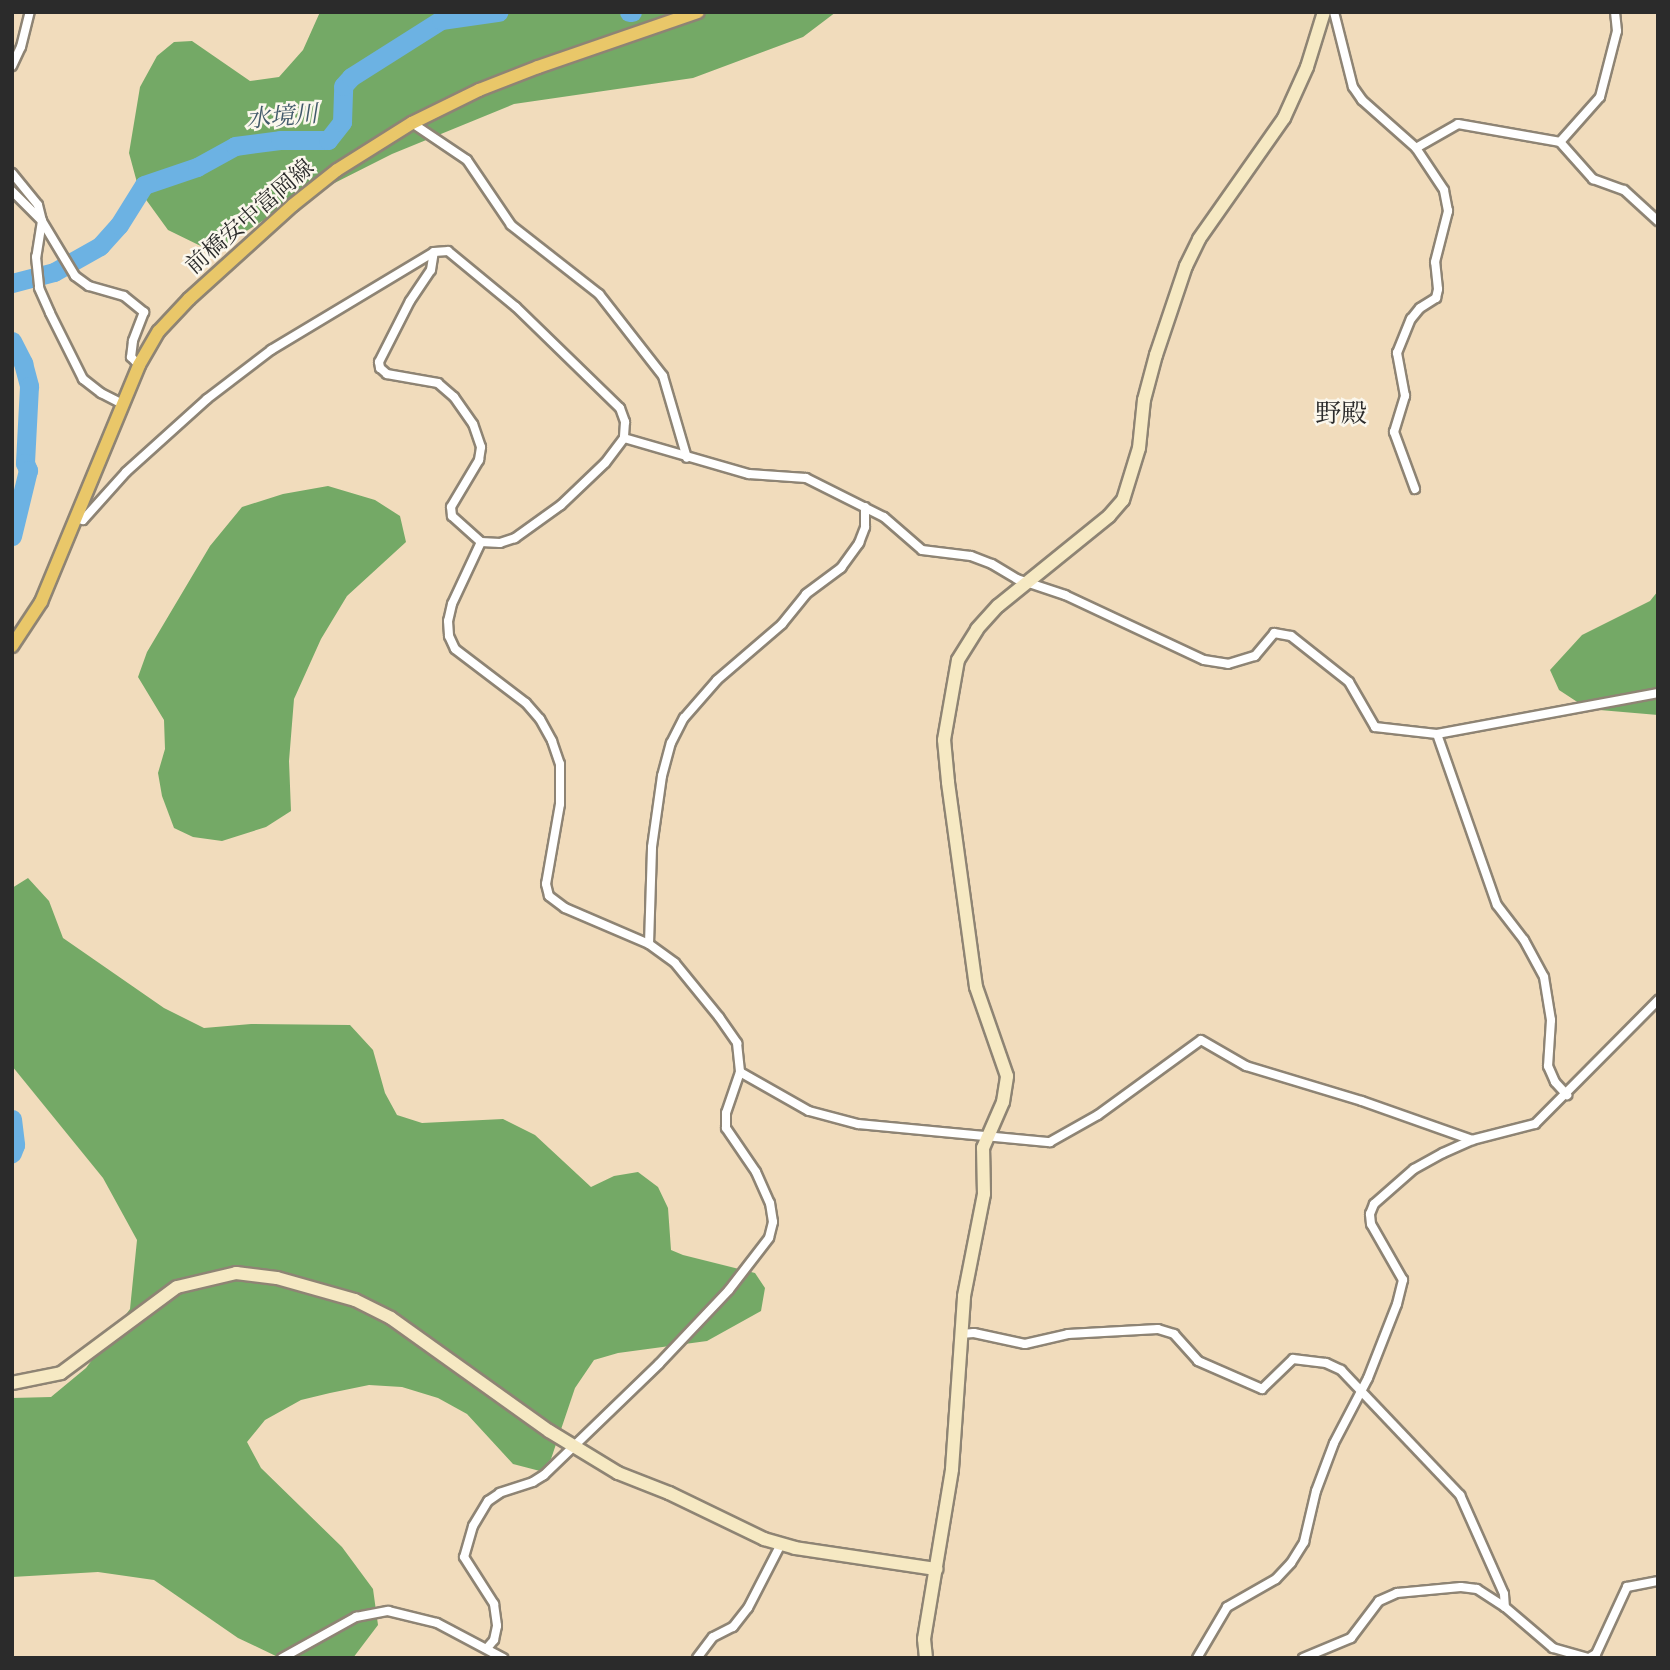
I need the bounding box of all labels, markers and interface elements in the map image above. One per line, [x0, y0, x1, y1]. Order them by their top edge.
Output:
water label: 水境川 [245, 100, 319, 134]
street label: 前橋安中富岡線 [180, 154, 320, 280]
district label: 野殿 [1315, 398, 1367, 430]

